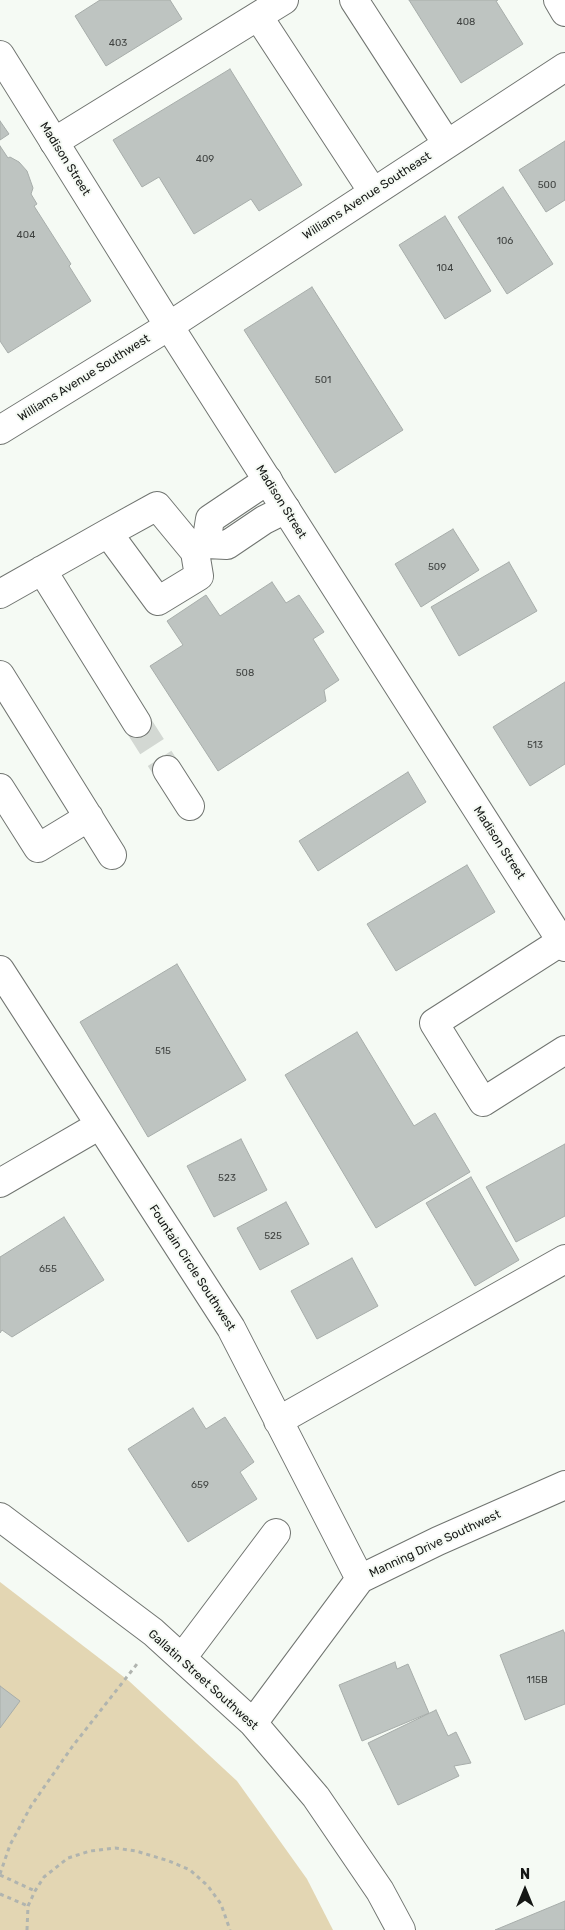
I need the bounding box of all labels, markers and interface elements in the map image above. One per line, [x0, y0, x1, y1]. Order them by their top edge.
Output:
house number: 408 [457, 16, 475, 28]
house number: 403 [109, 37, 127, 49]
street label: Madison Street [37, 120, 93, 198]
street label: Williams Avenue Southeast [300, 149, 434, 243]
house number: 409 [196, 153, 214, 165]
house number: 500 [538, 179, 556, 191]
house number: 404 [17, 229, 35, 241]
house number: 106 [497, 235, 513, 247]
house number: 104 [437, 262, 453, 274]
street label: Williams Avenue Southwest [15, 331, 153, 425]
house number: 501 [315, 374, 331, 386]
street label: Madison Street [253, 463, 309, 541]
house number: 509 [428, 561, 446, 573]
house number: 508 [236, 667, 254, 679]
house number: 513 [527, 739, 543, 751]
street label: Madison Street [470, 804, 528, 882]
house number: 515 [155, 1045, 171, 1057]
house number: 523 [218, 1172, 236, 1184]
street label: Fountain Circle Southwest [146, 1202, 238, 1334]
house number: 525 [264, 1230, 282, 1242]
house number: 655 [39, 1263, 57, 1275]
house number: 659 [191, 1479, 209, 1491]
street label: Manning Drive Southwest [367, 1507, 503, 1581]
street label: Gallatin Street Southwest [145, 1627, 261, 1733]
house number: 115B [526, 1674, 548, 1686]
north arrow [500, 1865, 550, 1915]
text: N [520, 1866, 530, 1883]

